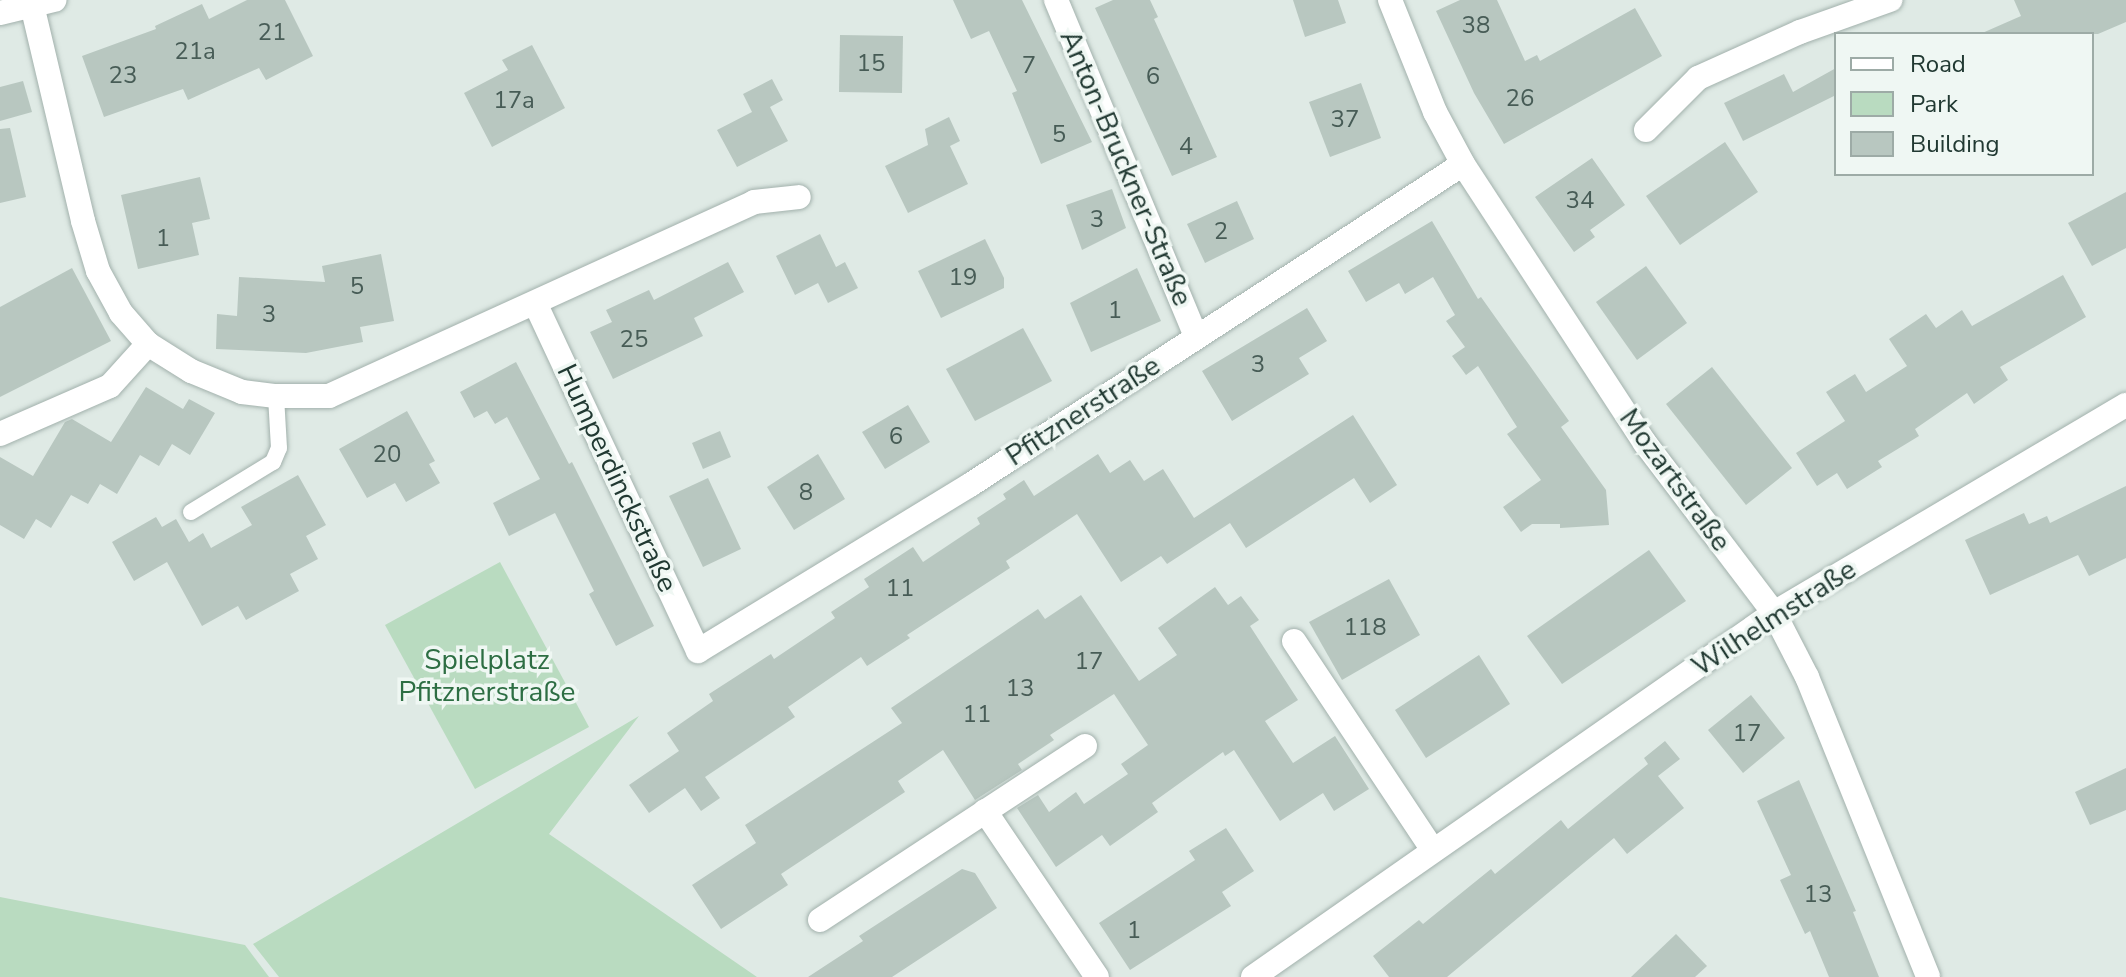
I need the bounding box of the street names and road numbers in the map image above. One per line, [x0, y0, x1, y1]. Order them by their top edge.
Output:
street label: Anton-Bruckner-Straße [1053, 25, 1199, 311]
street label: Pfitznerstraße [1000, 349, 1166, 473]
street label: Humperdinckstraße [549, 359, 685, 597]
street label: Mozartstraße [1612, 402, 1738, 558]
street label: Wilhelmstraße [1686, 553, 1862, 683]

